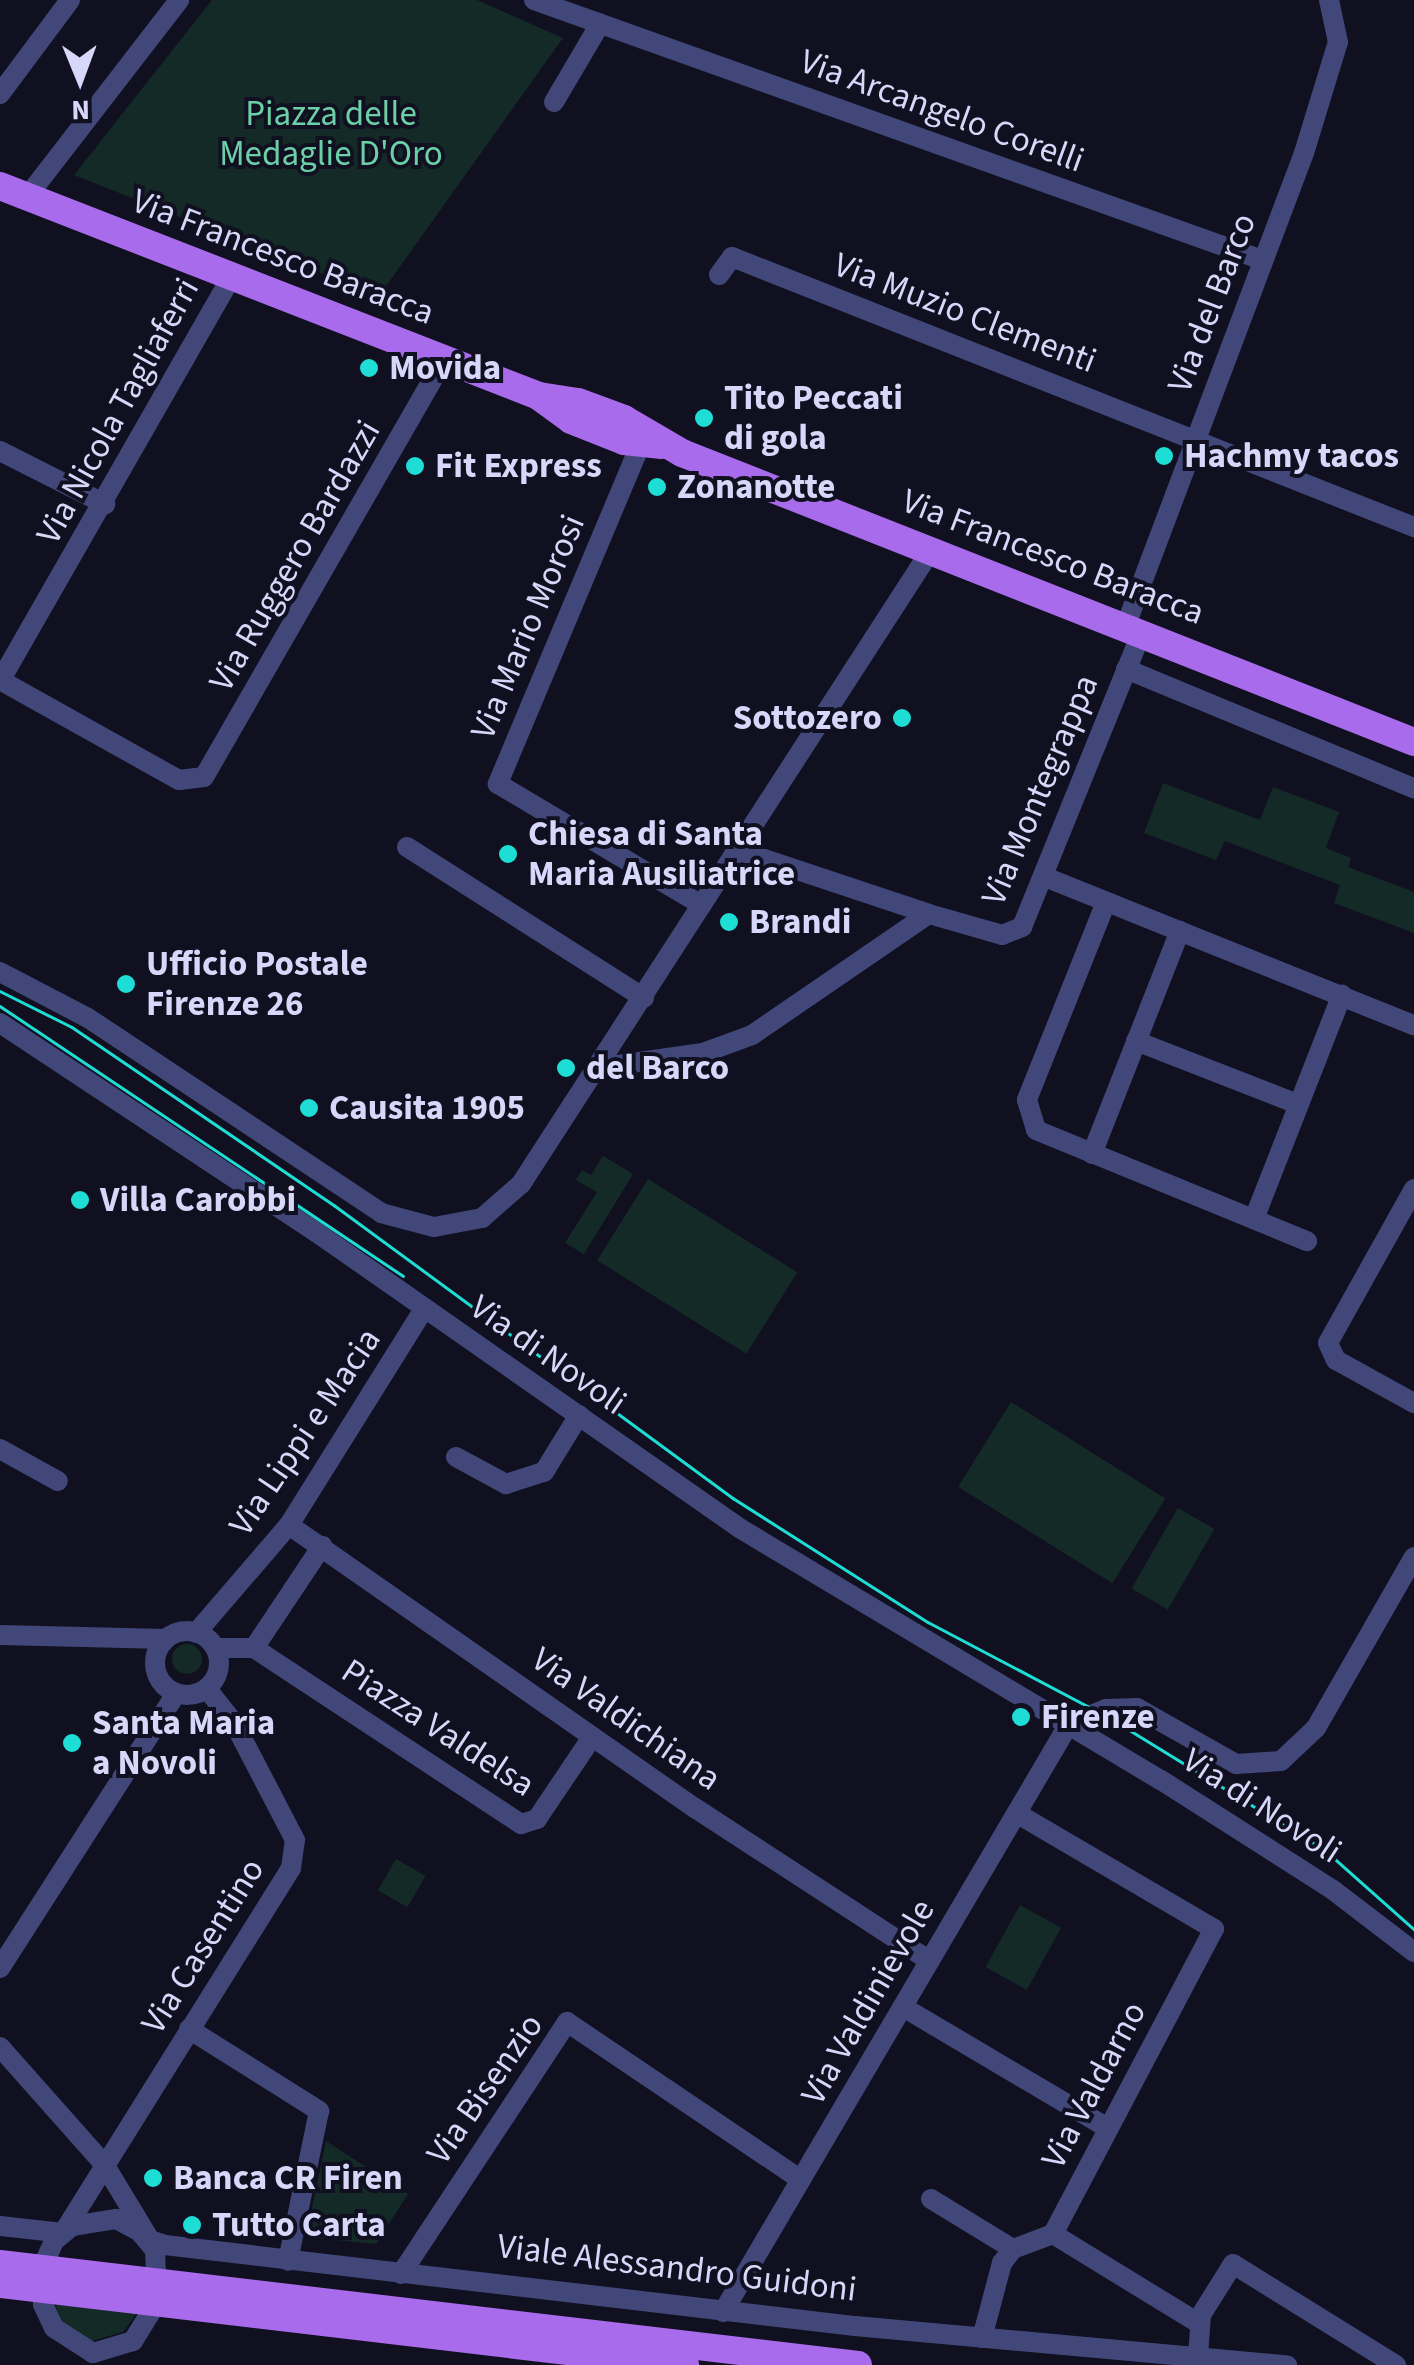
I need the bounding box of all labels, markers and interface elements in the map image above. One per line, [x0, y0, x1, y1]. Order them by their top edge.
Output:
north arrow [30, 30, 130, 130]
street label: Via Arcangelo Corelli [795, 40, 1089, 182]
text: N [71, 90, 90, 130]
park label: Piazza delle Medaglie D'Oro [219, 93, 443, 175]
street label: Via Francesco Baracca [126, 180, 440, 334]
street label: Via del Barco [1159, 208, 1265, 398]
street label: Via Muzio Clementi [828, 244, 1102, 382]
street label: Via Nicola Tagliaferri [28, 271, 208, 551]
place label: Movida [389, 347, 501, 389]
marker: Movida [358, 357, 380, 379]
place label: Tito Peccati di gola [724, 377, 903, 459]
marker: Tito Peccati di gola [693, 407, 715, 429]
street label: Via Ruggero Bardazzi [200, 413, 390, 699]
place label: Hachmy tacos [1184, 435, 1399, 477]
place label: Fit Express [435, 445, 602, 487]
marker: Hachmy tacos [1153, 445, 1175, 467]
marker: Fit Express [404, 455, 426, 477]
place label: Zonanotte [677, 466, 835, 508]
marker: Zonanotte [646, 476, 668, 498]
street label: Via Francesco Baracca [896, 480, 1210, 634]
street label: Via Mario Morosi [462, 509, 594, 745]
street label: Via Montegrappa [973, 669, 1107, 911]
place label: Sottozero [733, 697, 882, 739]
marker: Sottozero [891, 707, 913, 729]
place label: Chiesa di Santa Maria Ausiliatrice [528, 813, 795, 895]
marker: Chiesa di Santa Maria Ausiliatrice [497, 843, 519, 865]
place label: Brandi [749, 901, 851, 943]
marker: Brandi [718, 911, 740, 933]
place label: Ufficio Postale Firenze 26 [146, 943, 368, 1025]
marker: Ufficio Postale Firenze 26 [115, 973, 137, 995]
place label: del Barco [586, 1047, 729, 1089]
marker: del Barco [555, 1057, 577, 1079]
place label: Causita 1905 [329, 1087, 525, 1129]
marker: Causita 1905 [298, 1097, 320, 1119]
place label: Villa Carobbi [100, 1179, 296, 1221]
marker: Villa Carobbi [69, 1189, 91, 1211]
street label: Via di Novoli [462, 1286, 634, 1424]
street label: Via Lippi e Macia [220, 1320, 390, 1544]
street label: Via Valdichiana [523, 1638, 729, 1800]
street label: Piazza Valdelsa [334, 1650, 542, 1806]
place label: Firenze [1041, 1696, 1155, 1738]
place label: Santa Maria a Novoli [92, 1702, 275, 1784]
marker: Firenze [1010, 1706, 1032, 1728]
marker: Santa Maria a Novoli [61, 1732, 83, 1754]
street label: Via di Novoli [1175, 1739, 1349, 1873]
street label: Via Casentino [133, 1851, 273, 2041]
street label: Via Valdinievole [792, 1892, 944, 2112]
street label: Via Valdarno [1033, 1995, 1155, 2175]
street label: Via Bisenzio [418, 2006, 552, 2172]
place label: Banca CR Firen [173, 2157, 403, 2199]
marker: Banca CR Firen [142, 2167, 164, 2189]
place label: Tutto Carta [212, 2204, 386, 2246]
marker: Tutto Carta [181, 2214, 203, 2236]
street label: Viale Alessandro Guidoni [495, 2225, 859, 2311]

